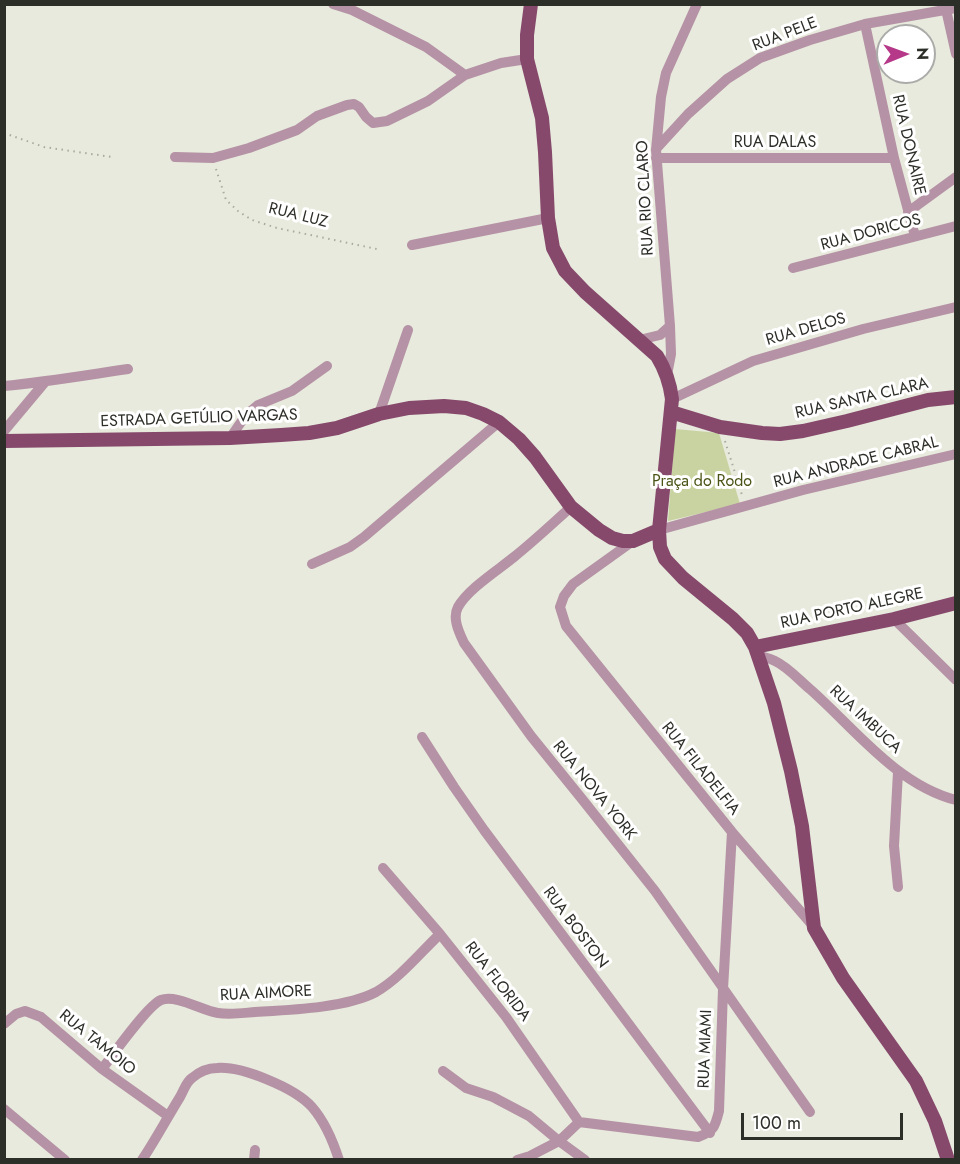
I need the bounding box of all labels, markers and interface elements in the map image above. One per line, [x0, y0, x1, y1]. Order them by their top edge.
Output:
street label: RUA PELE [750, 14, 820, 56]
north arrow [876, 24, 936, 84]
text: N [911, 47, 934, 60]
street label: RUA DONAIRE [887, 93, 929, 197]
street label: RUA DALAS [734, 133, 816, 153]
street label: RUA RIO CLARO [633, 140, 659, 256]
street label: RUA LUZ [266, 199, 330, 233]
street label: RUA DORICOS [819, 210, 923, 256]
street label: RUA DELOS [764, 309, 848, 351]
street label: RUA SANTA CLARA [794, 374, 930, 424]
street label: ESTRADA GETÚLIO VARGAS [100, 406, 298, 432]
street label: RUA ANDRADE CABRAL [772, 433, 940, 493]
park label: Praça do Rodo [652, 472, 752, 492]
street label: RUA PORTO ALEGRE [779, 584, 925, 634]
street label: RUA IMBUCA [825, 682, 905, 758]
street label: RUA FILADELFIA [657, 719, 743, 819]
street label: RUA NOVA YORK [548, 738, 640, 844]
street label: RUA BOSTON [538, 884, 612, 972]
street label: RUA FLORIDA [460, 938, 534, 1026]
street label: RUA AIMORE [219, 982, 313, 1006]
street label: RUA TAMOIO [55, 1006, 139, 1080]
street label: RUA MIAMI [695, 1009, 717, 1089]
scale bar [744, 1101, 906, 1139]
text: 100 m [752, 1110, 801, 1136]

